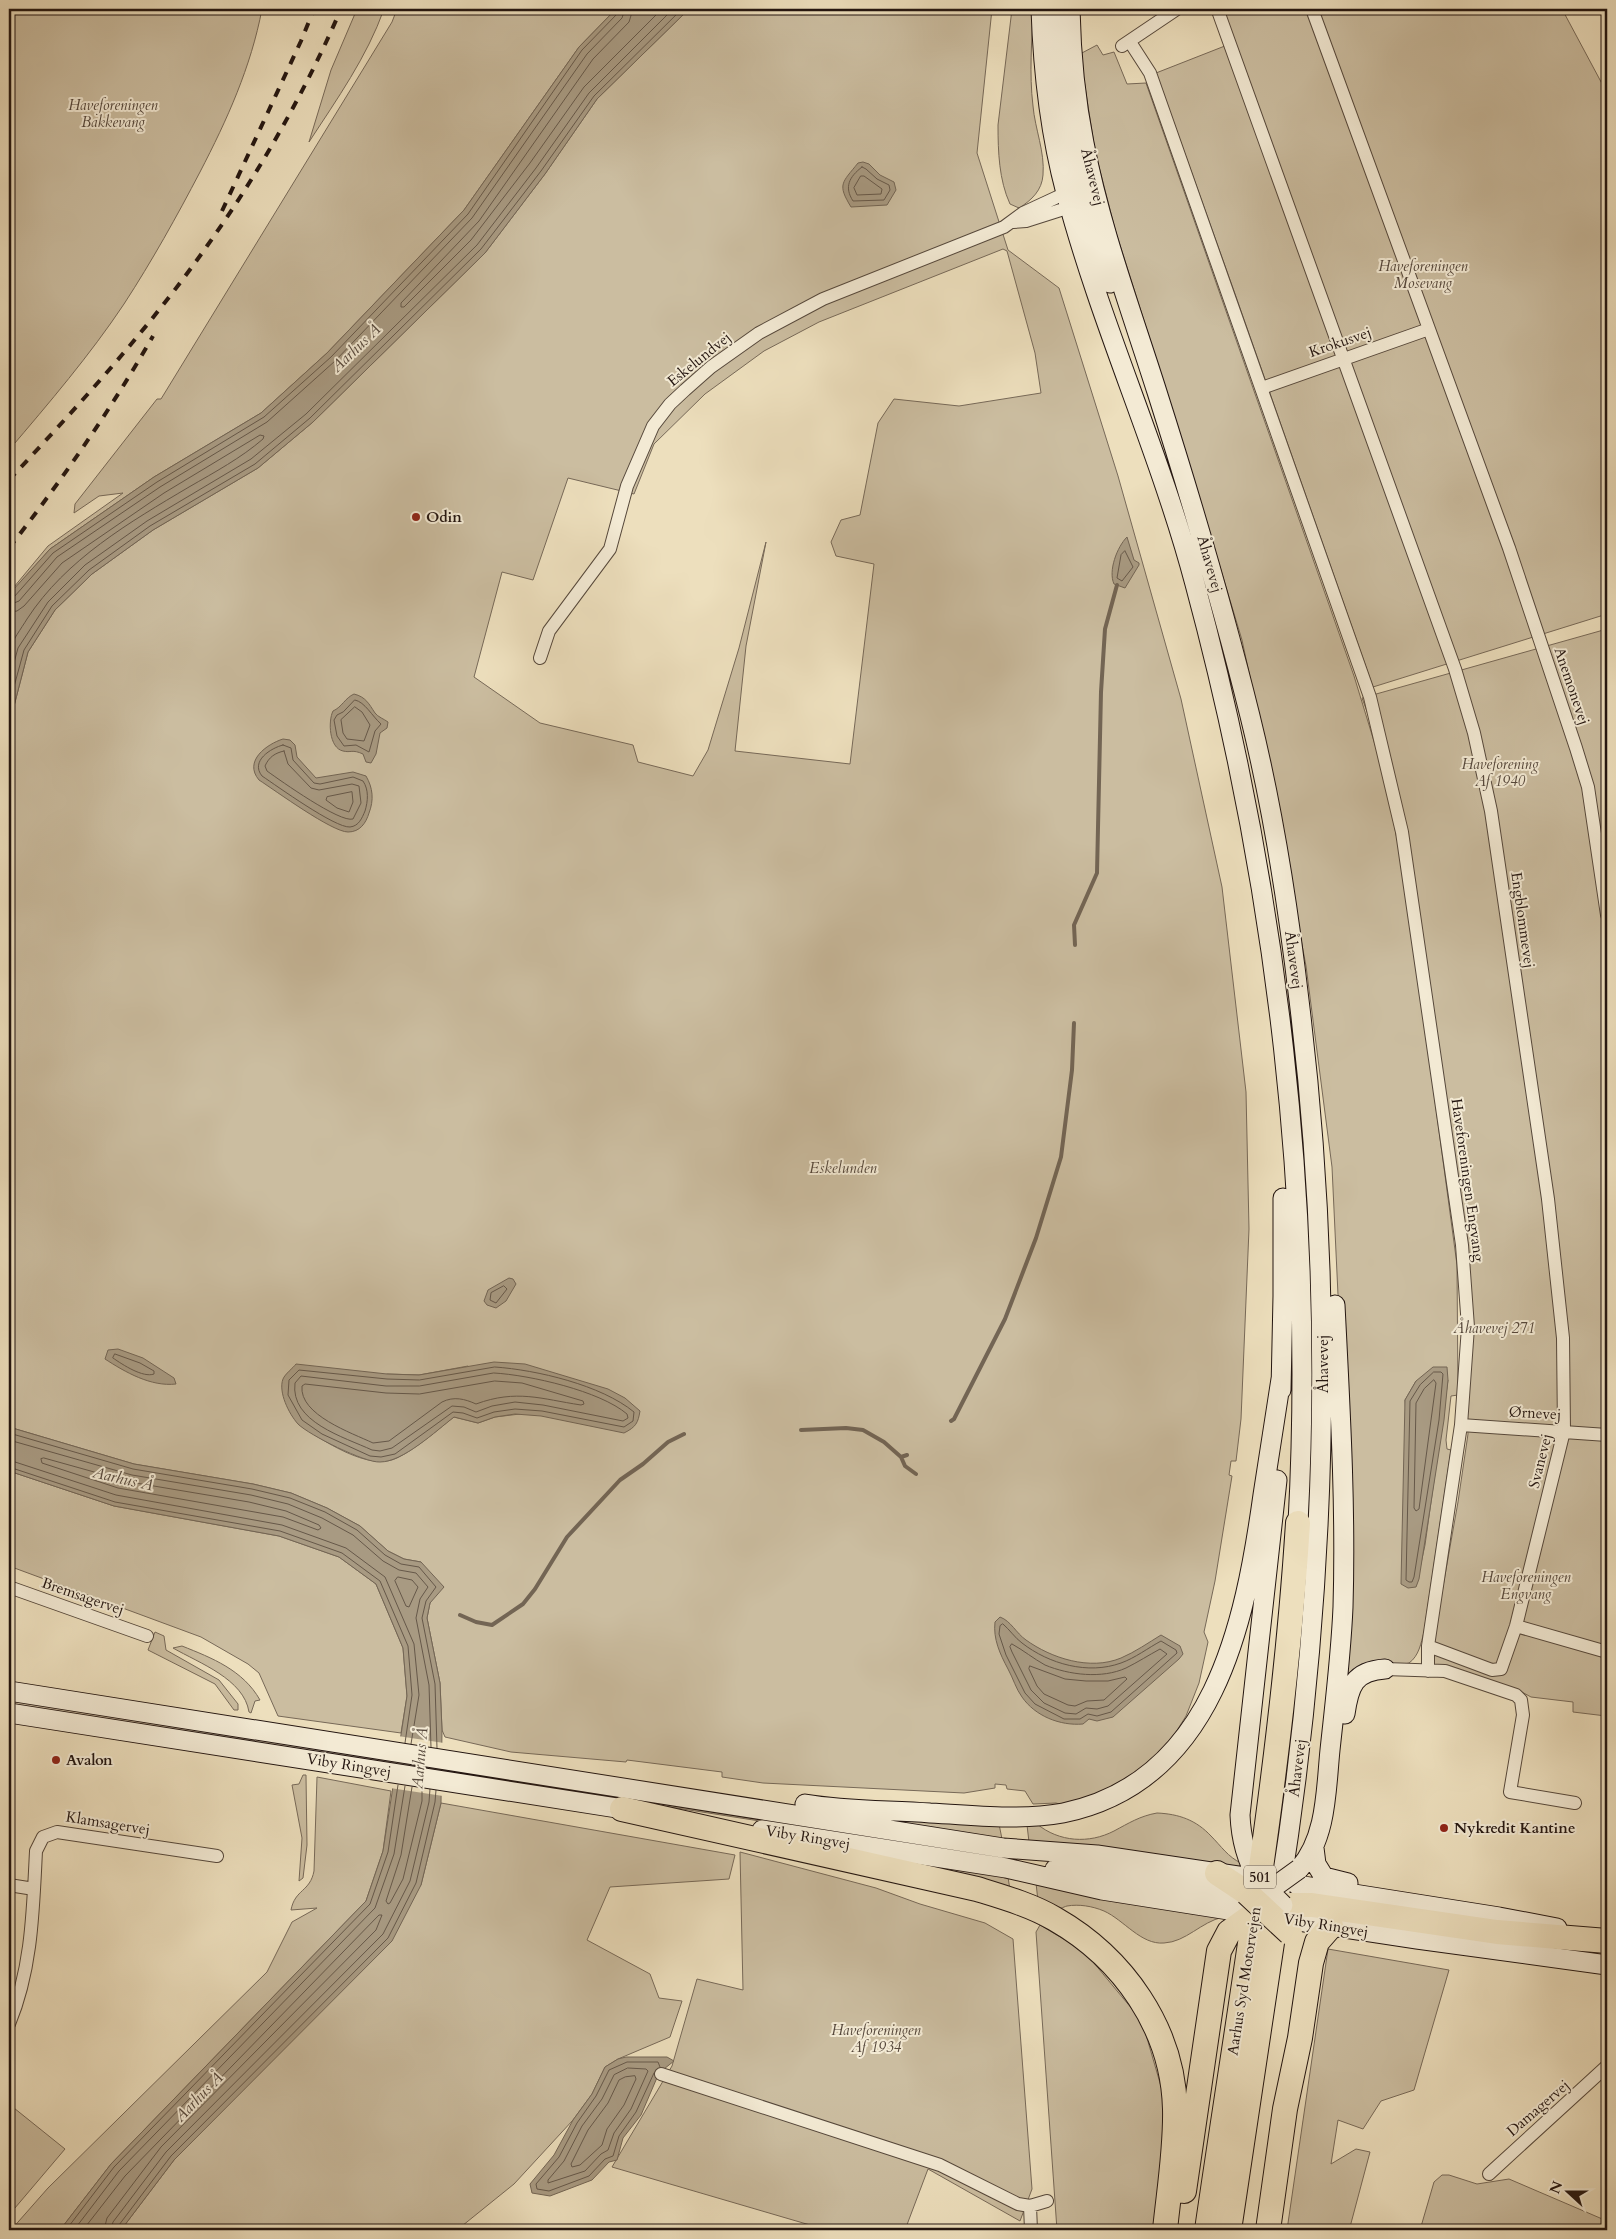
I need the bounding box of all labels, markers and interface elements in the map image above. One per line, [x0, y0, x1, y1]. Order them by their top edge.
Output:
park label: Haveforeningen Bakkevang [68, 95, 159, 132]
street label: Åhavevej [1076, 146, 1110, 208]
park label: Haveforeningen Mosevang [1378, 256, 1469, 293]
water label: Aarhus Å [325, 319, 386, 378]
street label: Krokusvej [1306, 322, 1374, 362]
street label: Eskelundvej [663, 327, 735, 391]
place label: Odin [426, 507, 462, 527]
marker: Odin [410, 511, 422, 523]
street label: Åhavevej [1192, 533, 1228, 595]
street label: Anemonevej [1549, 645, 1595, 727]
park label: Haveforening Af 1940 [1461, 754, 1539, 791]
street label: Engblommevej [1506, 871, 1540, 969]
street label: Åhavevej [1280, 930, 1308, 990]
street label: Haveforeningen Engvang [1447, 1097, 1489, 1263]
park label: Eskelunden [809, 1158, 878, 1178]
park label: Åhavevej 271 [1452, 1317, 1535, 1338]
street label: Åhavevej [1313, 1335, 1333, 1393]
street label: Ørnevej [1508, 1402, 1562, 1424]
street label: Svanevej [1524, 1432, 1556, 1490]
water label: Aarhus Å [89, 1461, 156, 1497]
park label: Haveforeningen Engvang [1481, 1567, 1572, 1604]
street label: Bremsagervej [39, 1573, 127, 1619]
water label: Aarhus Å [406, 1726, 434, 1791]
street label: Åhavevej [1284, 1738, 1310, 1798]
street label: Viby Ringvej [305, 1748, 393, 1782]
place label: Avalon [66, 1750, 113, 1770]
marker: Avalon [50, 1754, 62, 1766]
street label: Klamsagervej [64, 1806, 152, 1840]
place label: Nykredit Kantine [1454, 1818, 1575, 1838]
street label: Viby Ringvej [764, 1820, 852, 1854]
marker: Nykredit Kantine [1438, 1822, 1450, 1834]
road number: 501 [1244, 1865, 1276, 1888]
street label: Aarhus Syd Motorvejen [1222, 1905, 1266, 2057]
street label: Viby Ringvej [1282, 1908, 1370, 1942]
park label: Haveforeningen Af 1934 [831, 2020, 922, 2057]
water label: Aarhus Å [169, 2067, 228, 2128]
street label: Damagervej [1502, 2075, 1574, 2141]
north arrow [1544, 2166, 1594, 2216]
text: N [1545, 2178, 1567, 2197]

